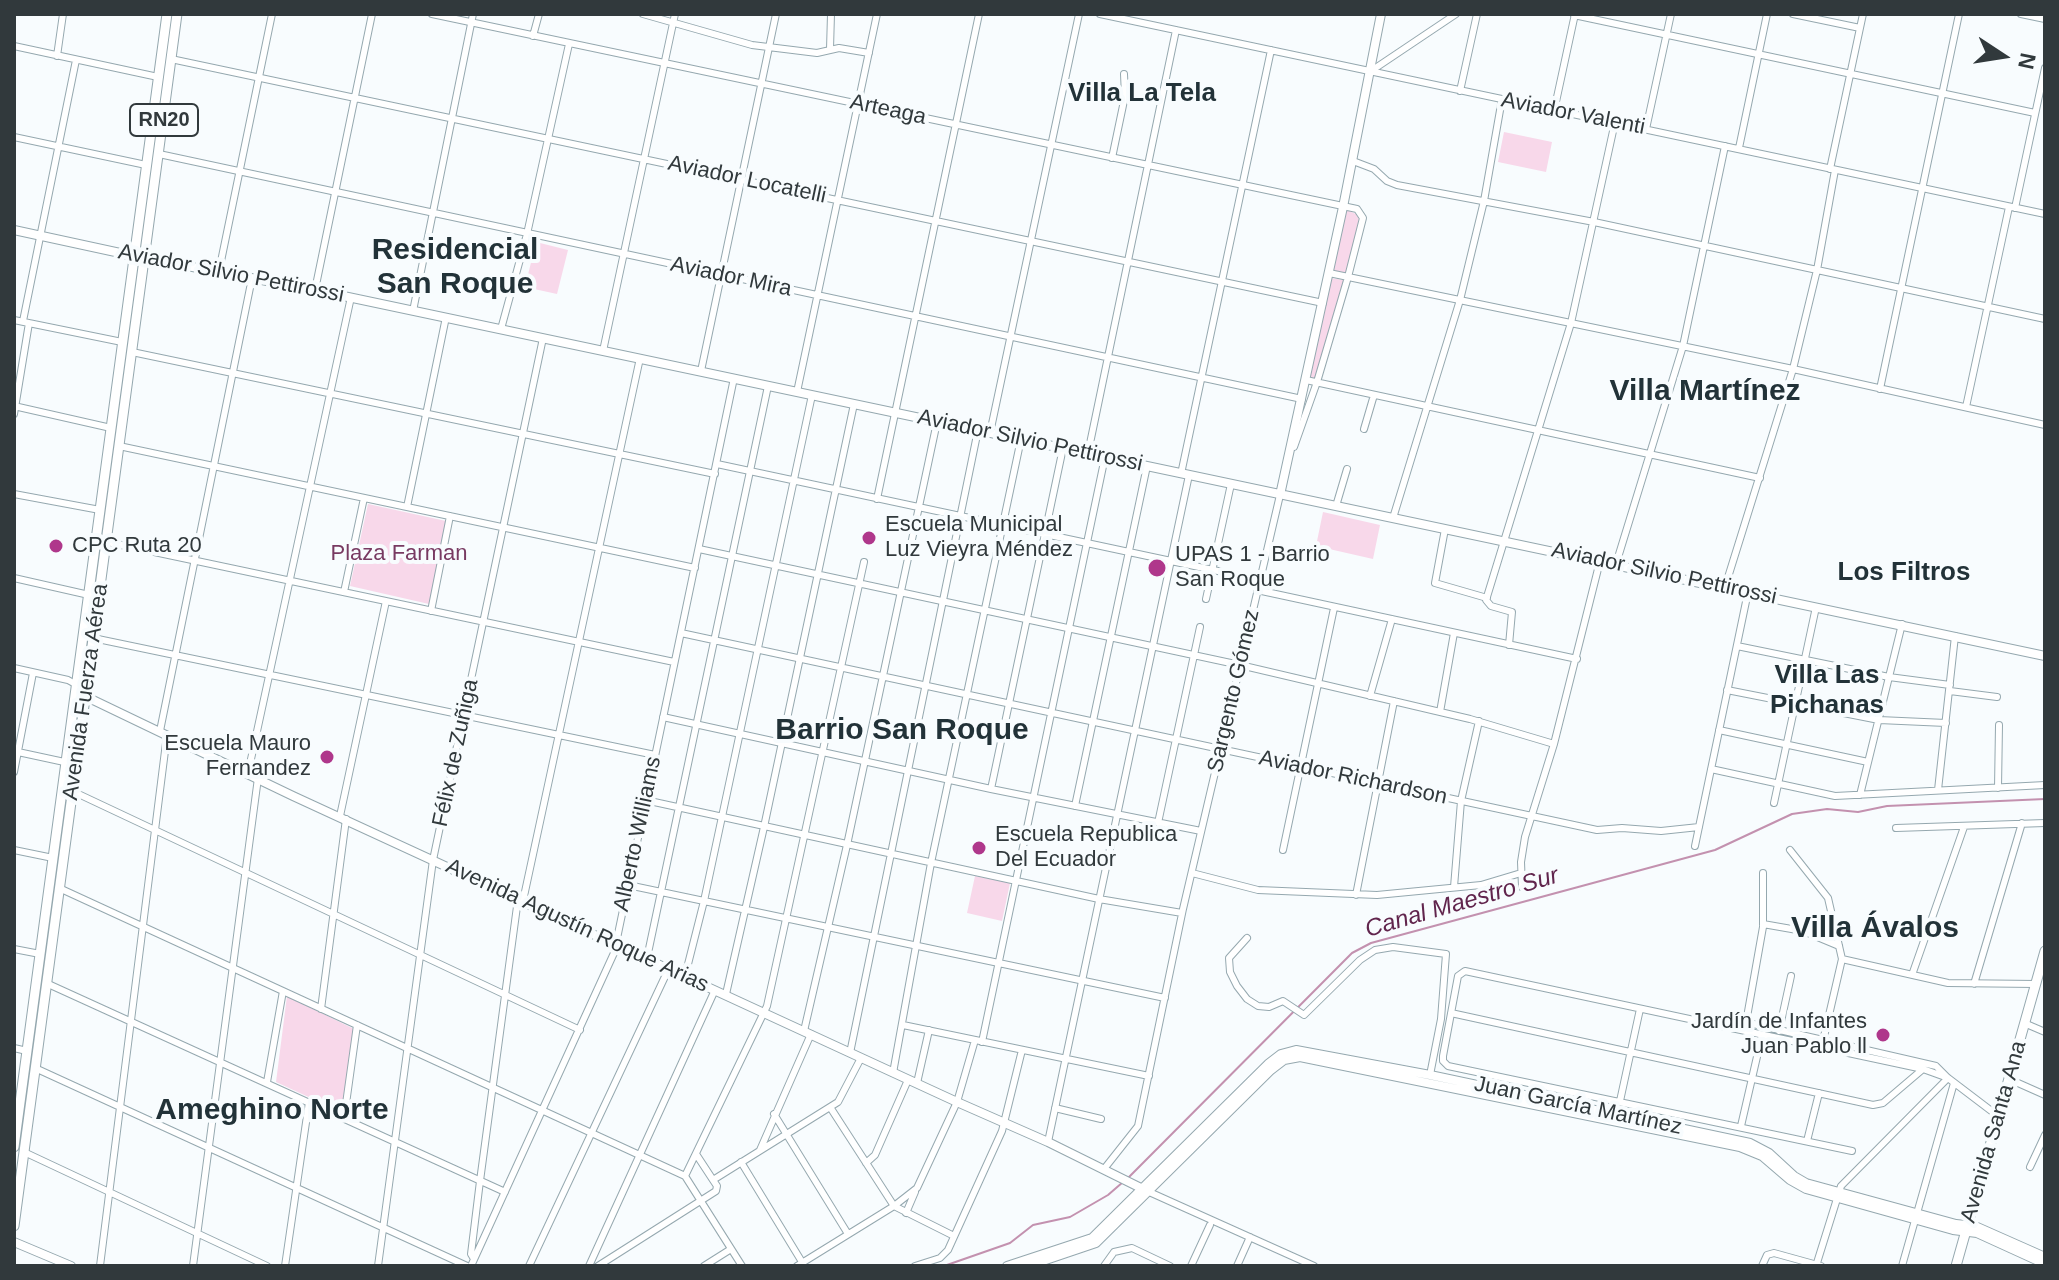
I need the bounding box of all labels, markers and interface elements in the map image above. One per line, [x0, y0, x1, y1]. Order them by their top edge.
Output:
north arrow [1963, 16, 2043, 96]
text: N [2013, 51, 2041, 71]
district label: Villa La Tela [1068, 78, 1216, 110]
street label: Aviador Valenti [1499, 87, 1647, 141]
street label: Arteaga [848, 89, 928, 131]
road number: RN20 [130, 104, 198, 136]
street label: Aviador Locatelli [666, 150, 828, 210]
district label: Residencial San Roque [372, 233, 538, 304]
street label: Aviador Silvio Pettirossi [116, 239, 346, 309]
street label: Aviador Mira [668, 251, 794, 303]
district label: Villa Martínez [1609, 374, 1801, 410]
street label: Aviador Silvio Pettirossi [915, 404, 1145, 478]
place label: Escuela Municipal Luz Vieyra Méndez [885, 512, 1073, 564]
marker: Escuela Municipal Luz Vieyra Méndez [860, 529, 878, 547]
place label: CPC Ruta 20 [72, 533, 202, 559]
marker: CPC Ruta 20 [47, 537, 65, 555]
street label: Aviador Silvio Pettirossi [1549, 537, 1779, 611]
park label: Plaza Farman [331, 541, 467, 567]
place label: UPAS 1 - Barrio San Roque [1175, 542, 1330, 594]
marker: UPAS 1 - Barrio San Roque [1146, 557, 1168, 579]
district label: Los Filtros [1838, 557, 1970, 589]
street label: Avenida Fuerza Aérea [58, 582, 114, 802]
street label: Sargento Gómez [1202, 607, 1266, 775]
district label: Villa Las Pichanas [1770, 660, 1884, 722]
street label: Félix de Zuñiga [427, 677, 485, 829]
district label: Barrio San Roque [775, 713, 1029, 749]
place label: Escuela Mauro Fernandez [164, 731, 311, 782]
street label: Aviador Richardson [1257, 745, 1449, 811]
marker: Escuela Mauro Fernandez [318, 748, 336, 766]
street label: Alberto Williams [609, 754, 667, 914]
place label: Escuela Republica Del Ecuador [995, 822, 1177, 874]
marker: Escuela Republica Del Ecuador [970, 839, 988, 857]
street label: Avenida Agustín Roque Arias [441, 853, 713, 999]
water label: Canal Maestro Sur [1362, 862, 1562, 944]
district label: Villa Ávalos [1791, 911, 1959, 947]
place label: Jardín de Infantes Juan Pablo ll [1691, 1009, 1867, 1060]
marker: Jardín de Infantes Juan Pablo ll [1874, 1026, 1892, 1044]
street label: Avenida Santa Ana [1955, 1038, 2033, 1226]
street label: Juan García Martínez [1472, 1071, 1684, 1141]
district label: Ameghino Norte [155, 1093, 389, 1129]

